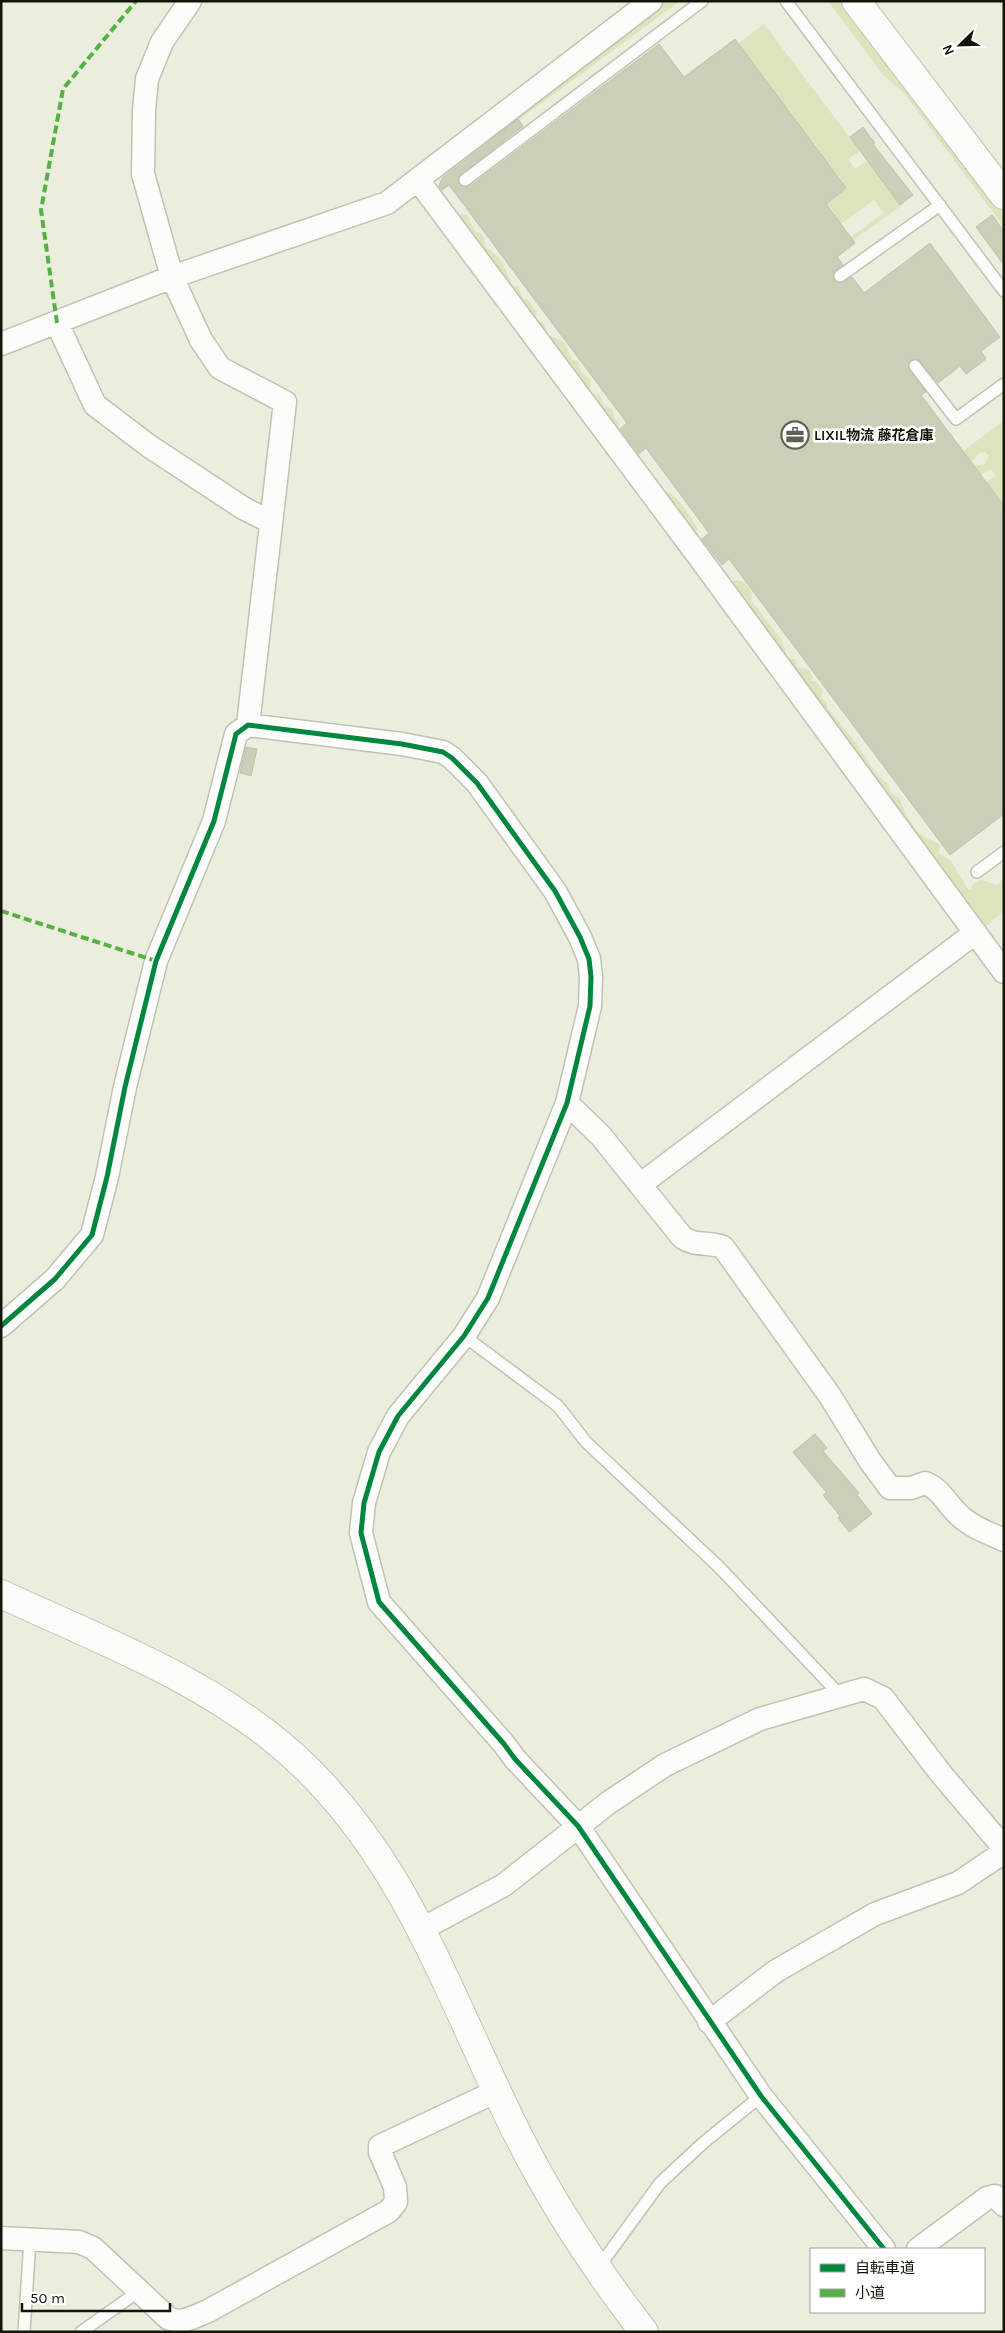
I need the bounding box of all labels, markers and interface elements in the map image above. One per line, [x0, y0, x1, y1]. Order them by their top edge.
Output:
north arrow [935, 20, 985, 70]
text: N [939, 42, 958, 58]
office icon: LIXIL物流 藤花倉庫 [780, 420, 810, 450]
place label: LIXIL物流 藤花倉庫 [814, 427, 933, 444]
legend [810, 2248, 985, 2313]
text: 自転車道 [855, 2259, 915, 2277]
scale bar [22, 2280, 170, 2312]
text: 小道 [855, 2284, 885, 2302]
text: 50 m [30, 2289, 65, 2307]

